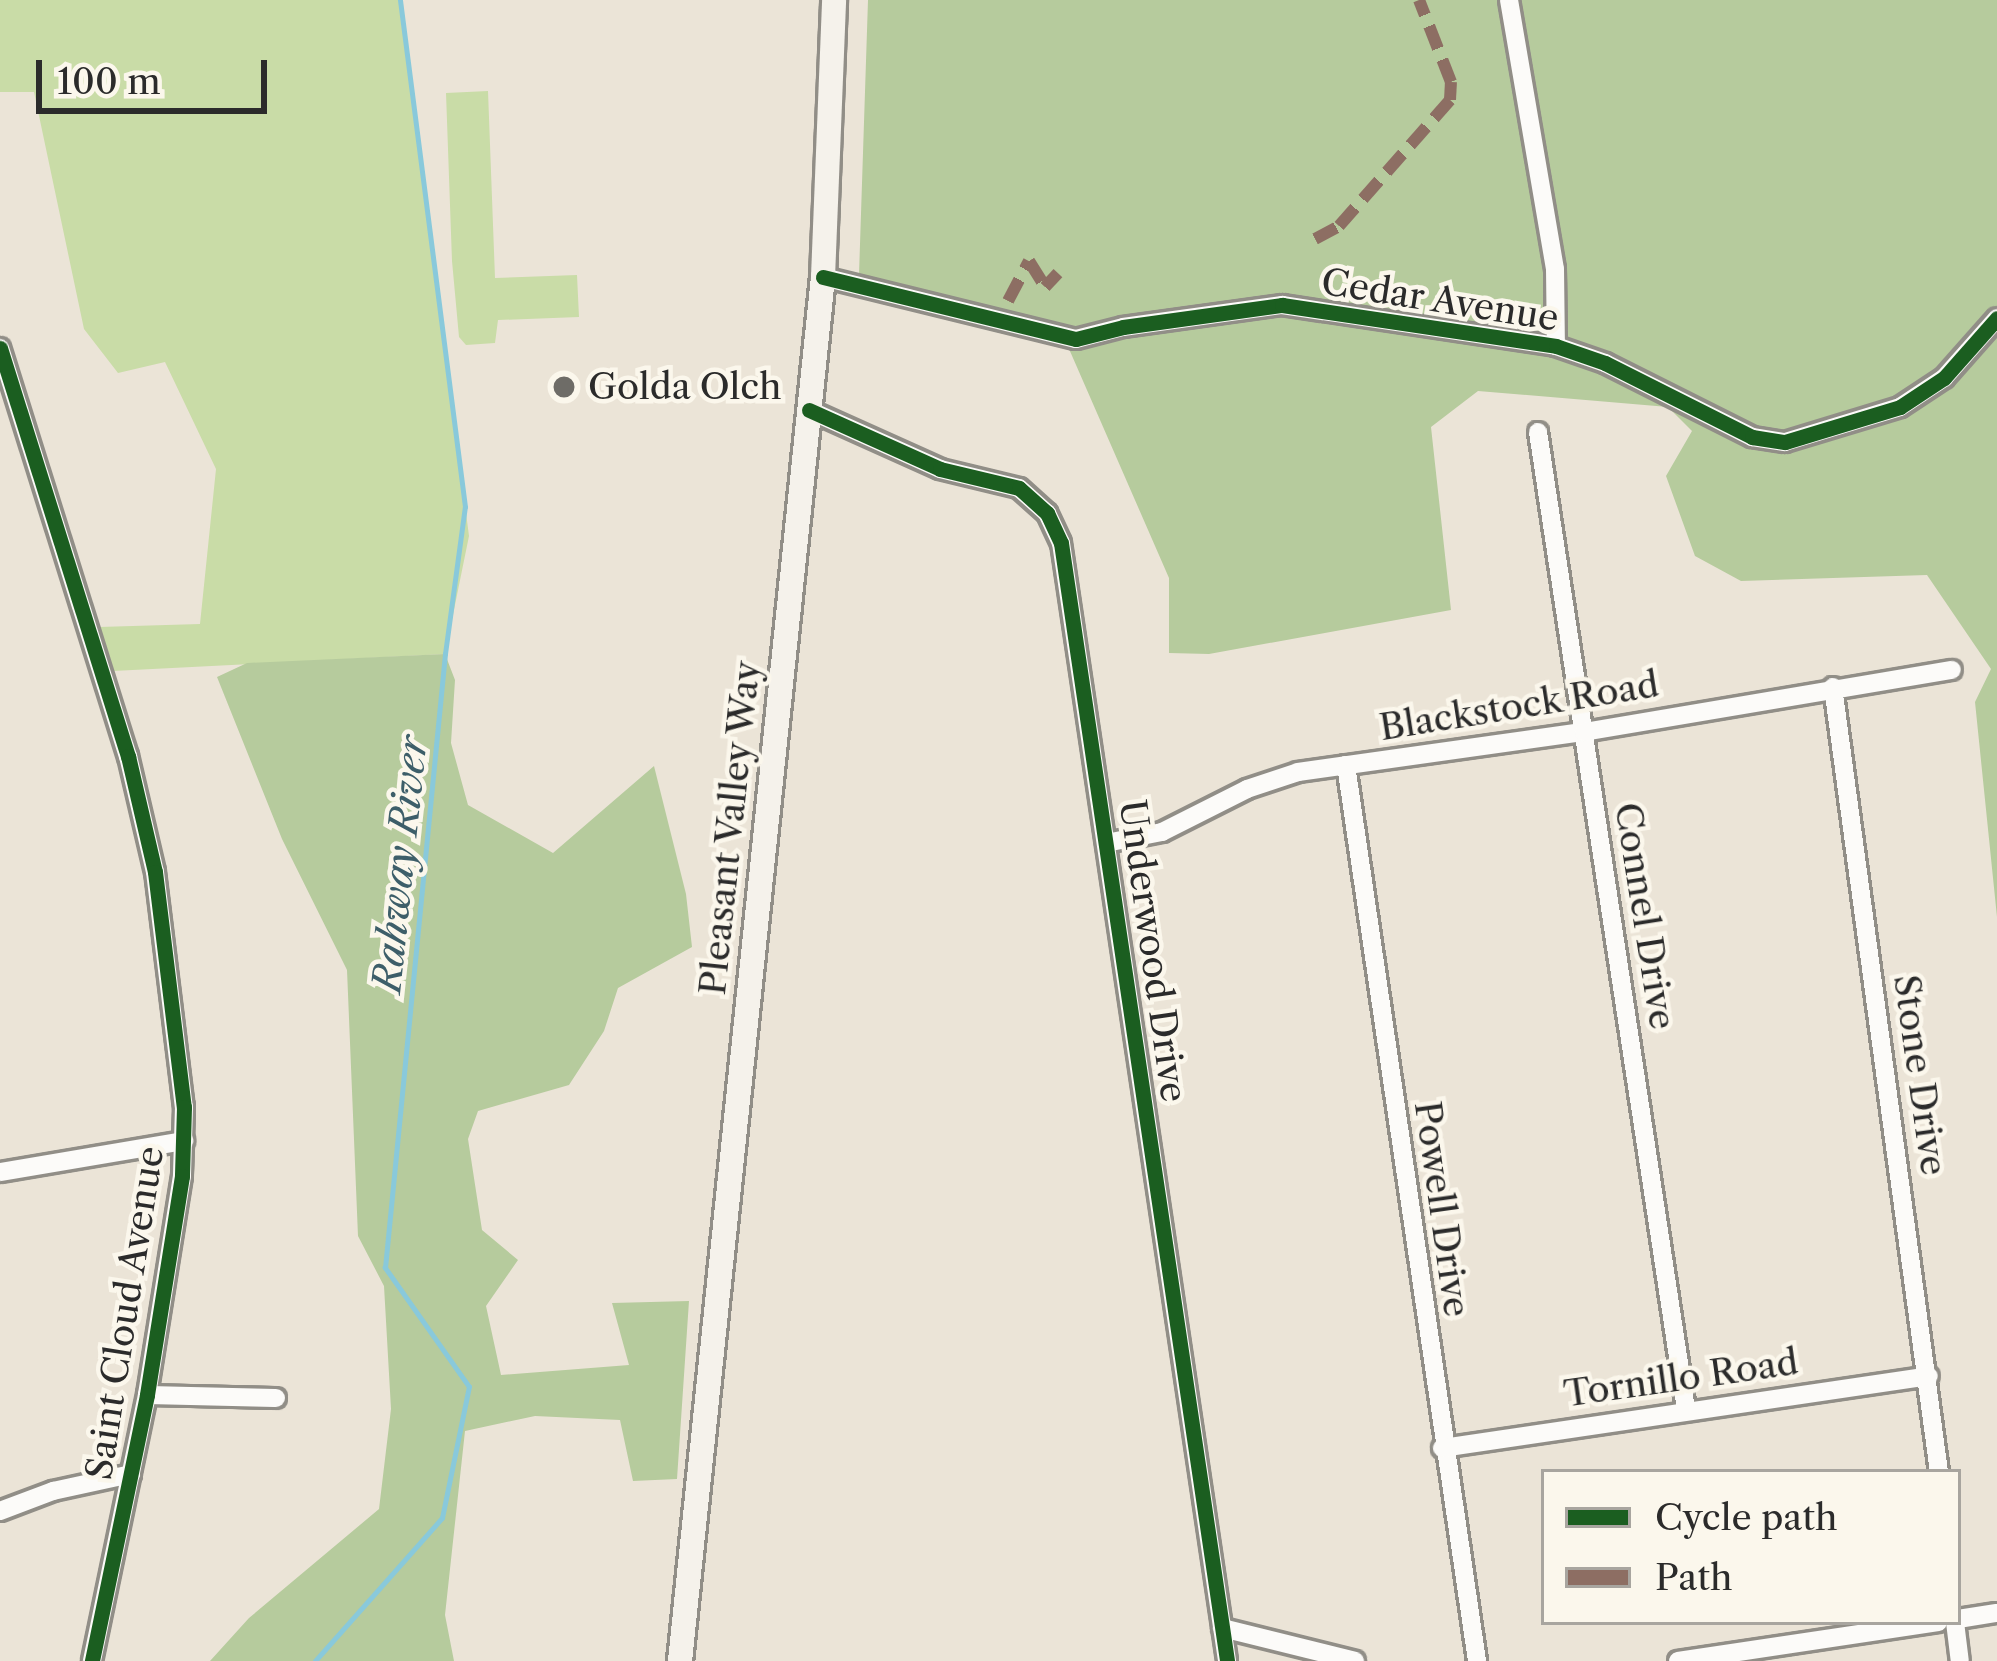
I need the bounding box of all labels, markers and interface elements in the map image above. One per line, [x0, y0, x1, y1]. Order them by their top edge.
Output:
scale bar [42, 36, 273, 110]
text: 100 m [57, 59, 161, 103]
street label: Cedar Avenue [1317, 260, 1563, 340]
place label: Golda Olch [588, 365, 782, 409]
marker: Golda Olch [551, 374, 577, 400]
street label: Pleasant Valley Way [691, 657, 769, 999]
street label: Blackstock Road [1376, 663, 1662, 749]
water label: Rahway River [363, 733, 437, 995]
street label: Underwood Drive [1110, 797, 1196, 1105]
street label: Connel Drive [1606, 800, 1684, 1032]
street label: Stone Drive [1885, 972, 1955, 1178]
street label: Powell Drive [1405, 1098, 1479, 1320]
street label: Saint Cloud Avenue [77, 1143, 173, 1483]
street label: Tornillo Road [1561, 1340, 1801, 1416]
legend [1541, 1469, 1961, 1625]
text: Cycle path [1655, 1495, 1838, 1539]
text: Path [1655, 1555, 1733, 1599]

